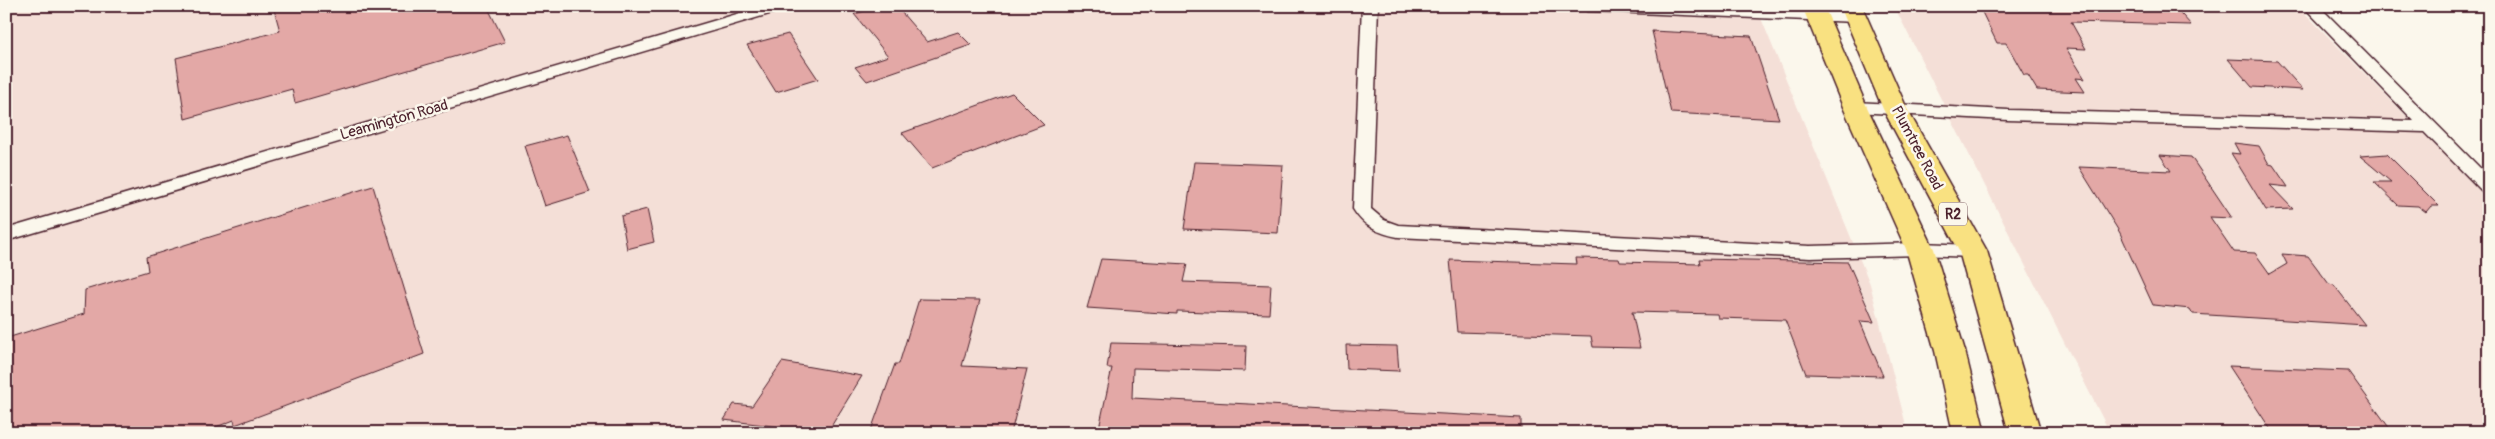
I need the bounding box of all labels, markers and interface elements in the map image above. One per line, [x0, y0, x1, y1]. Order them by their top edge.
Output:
street label: Leamington Road [338, 96, 450, 144]
street label: Plumtree Road [1887, 103, 1947, 193]
road number: R2 [1939, 202, 1967, 225]

